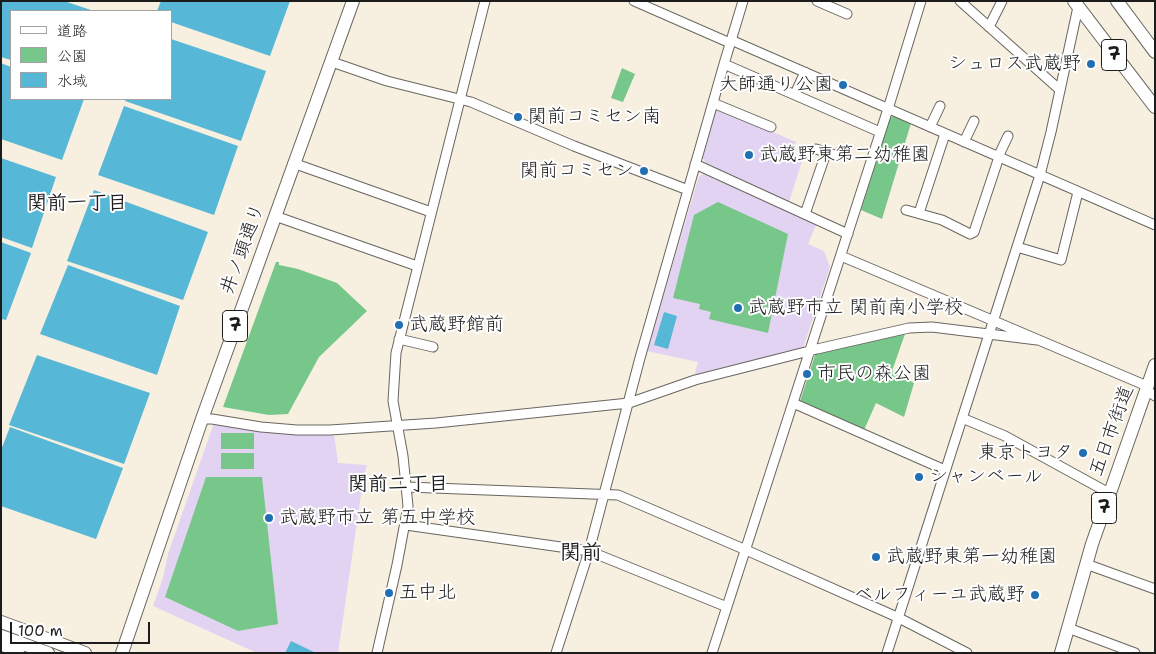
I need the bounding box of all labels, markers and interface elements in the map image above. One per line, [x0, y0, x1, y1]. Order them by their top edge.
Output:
legend [10, 10, 172, 100]
text: 道路 [57, 21, 87, 41]
road number: 7 [1102, 40, 1126, 70]
text: 公園 [57, 46, 87, 66]
place label: シュロス武蔵野 [948, 53, 1081, 75]
marker: シュロス武蔵野 [1085, 58, 1097, 70]
text: 水域 [57, 71, 87, 91]
place label: 大師通り公園 [719, 74, 833, 96]
marker: 大師通り公園 [837, 79, 849, 91]
place label: 関前コミセン南 [528, 106, 661, 128]
marker: 関前コミセン南 [512, 111, 524, 123]
place label: 武蔵野東第二幼稚園 [759, 144, 930, 166]
marker: 武蔵野東第二幼稚園 [743, 149, 755, 161]
place label: 関前コミセン [520, 160, 634, 182]
marker: 関前コミセン [638, 165, 650, 177]
district label: 関前一丁目 [27, 192, 127, 216]
street label: 井ノ頭通り [216, 200, 270, 298]
place label: 武蔵野市立 関前南小学校 [748, 297, 963, 319]
marker: 武蔵野市立 関前南小学校 [732, 302, 744, 314]
road number: 7 [222, 310, 248, 342]
place label: 武蔵野館前 [409, 314, 504, 336]
marker: 武蔵野館前 [393, 319, 405, 331]
place label: 市民の森公園 [817, 363, 931, 385]
marker: 市民の森公園 [801, 368, 813, 380]
street label: 五日市街道 [1085, 382, 1139, 480]
place label: 東京トヨタ [978, 442, 1073, 464]
marker: 東京トヨタ [1077, 447, 1089, 459]
place label: シャンベール [929, 466, 1043, 488]
marker: シャンベール [913, 471, 925, 483]
district label: 関前二丁目 [348, 473, 448, 497]
road number: 7 [1092, 492, 1116, 524]
place label: 武蔵野市立 第五中学校 [279, 507, 475, 529]
marker: 武蔵野市立 第五中学校 [263, 512, 275, 524]
district label: 関前 [560, 541, 602, 567]
place label: 武蔵野東第一幼稚園 [886, 546, 1057, 568]
marker: 武蔵野東第一幼稚園 [870, 551, 882, 563]
place label: 五中北 [399, 582, 456, 604]
place label: ベルフィーユ武蔵野 [854, 584, 1025, 606]
marker: 五中北 [383, 587, 395, 599]
marker: ベルフィーユ武蔵野 [1029, 589, 1041, 601]
scale bar [12, 612, 152, 644]
text: 100 m [18, 621, 63, 641]

